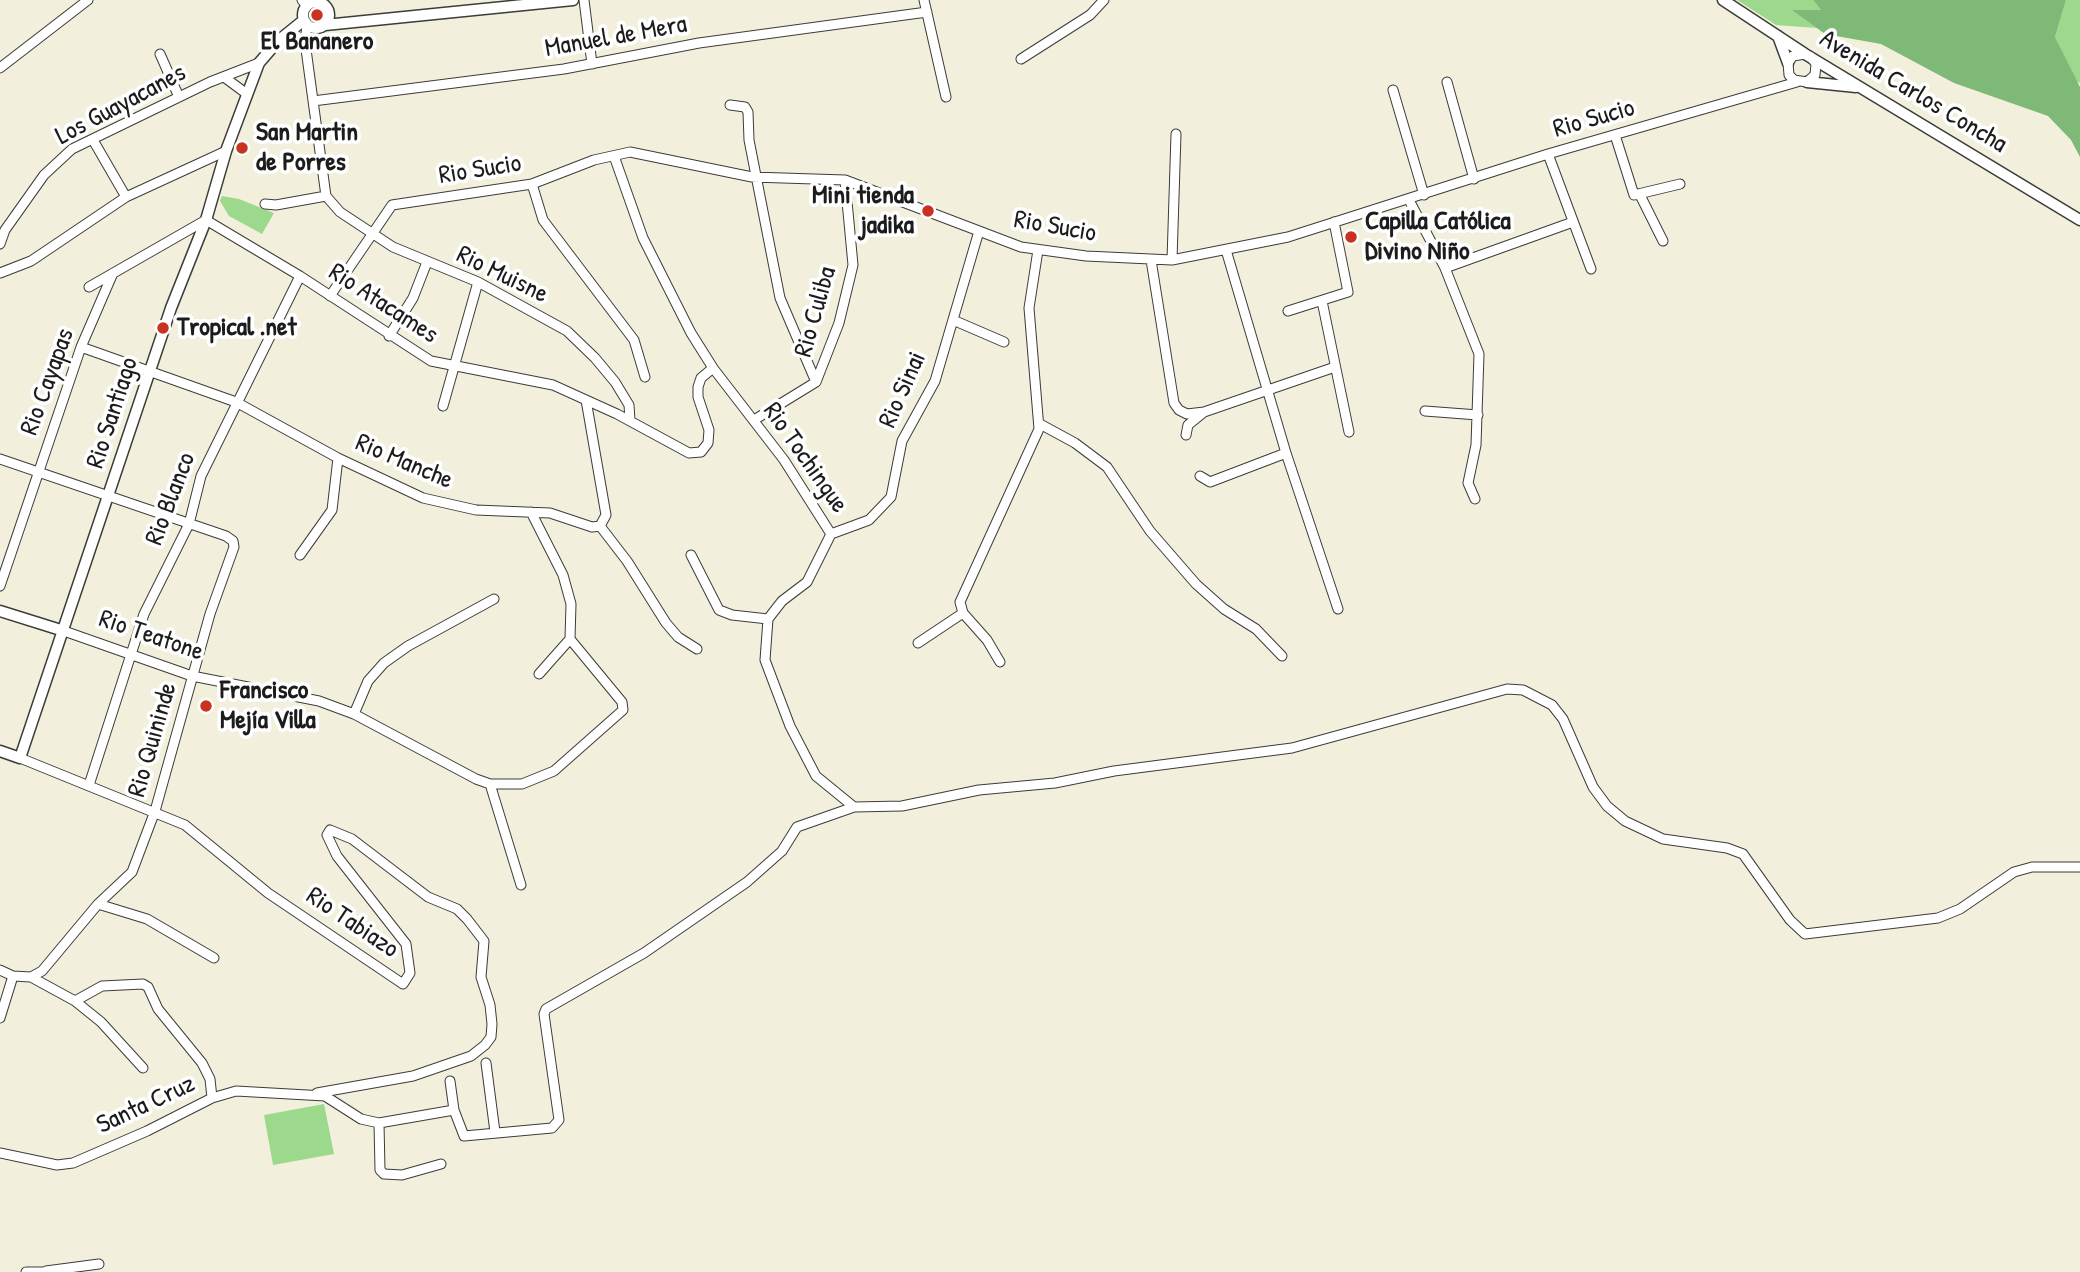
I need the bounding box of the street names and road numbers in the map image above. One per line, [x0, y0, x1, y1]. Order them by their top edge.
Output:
street label: Manuel de Mera [543, 9, 689, 65]
street label: Avenida Carlos Concha [1814, 24, 2012, 160]
street label: Los Guayacanes [51, 58, 191, 152]
street label: Rio Sucio [1550, 93, 1638, 145]
street label: Rio Sucio [437, 148, 523, 192]
street label: Rio Sucio [1012, 204, 1098, 250]
street label: Rio Muisne [451, 240, 553, 310]
street label: Rio Atacames [322, 257, 444, 351]
street label: Rio Culiba [788, 263, 844, 361]
street label: Rio Cayapas [14, 324, 82, 440]
street label: Rio Sinai [873, 347, 933, 433]
street label: Rio Santiago [80, 354, 146, 472]
street label: Rio Tochingue [756, 397, 854, 519]
street label: Rio Manche [351, 428, 457, 496]
street label: Rio Blanco [139, 448, 203, 550]
street label: Rio Teatone [95, 604, 207, 668]
street label: Rio Quininde [122, 679, 184, 801]
street label: Rio Tabiazo [300, 881, 404, 965]
street label: Santa Cruz [92, 1069, 200, 1141]

